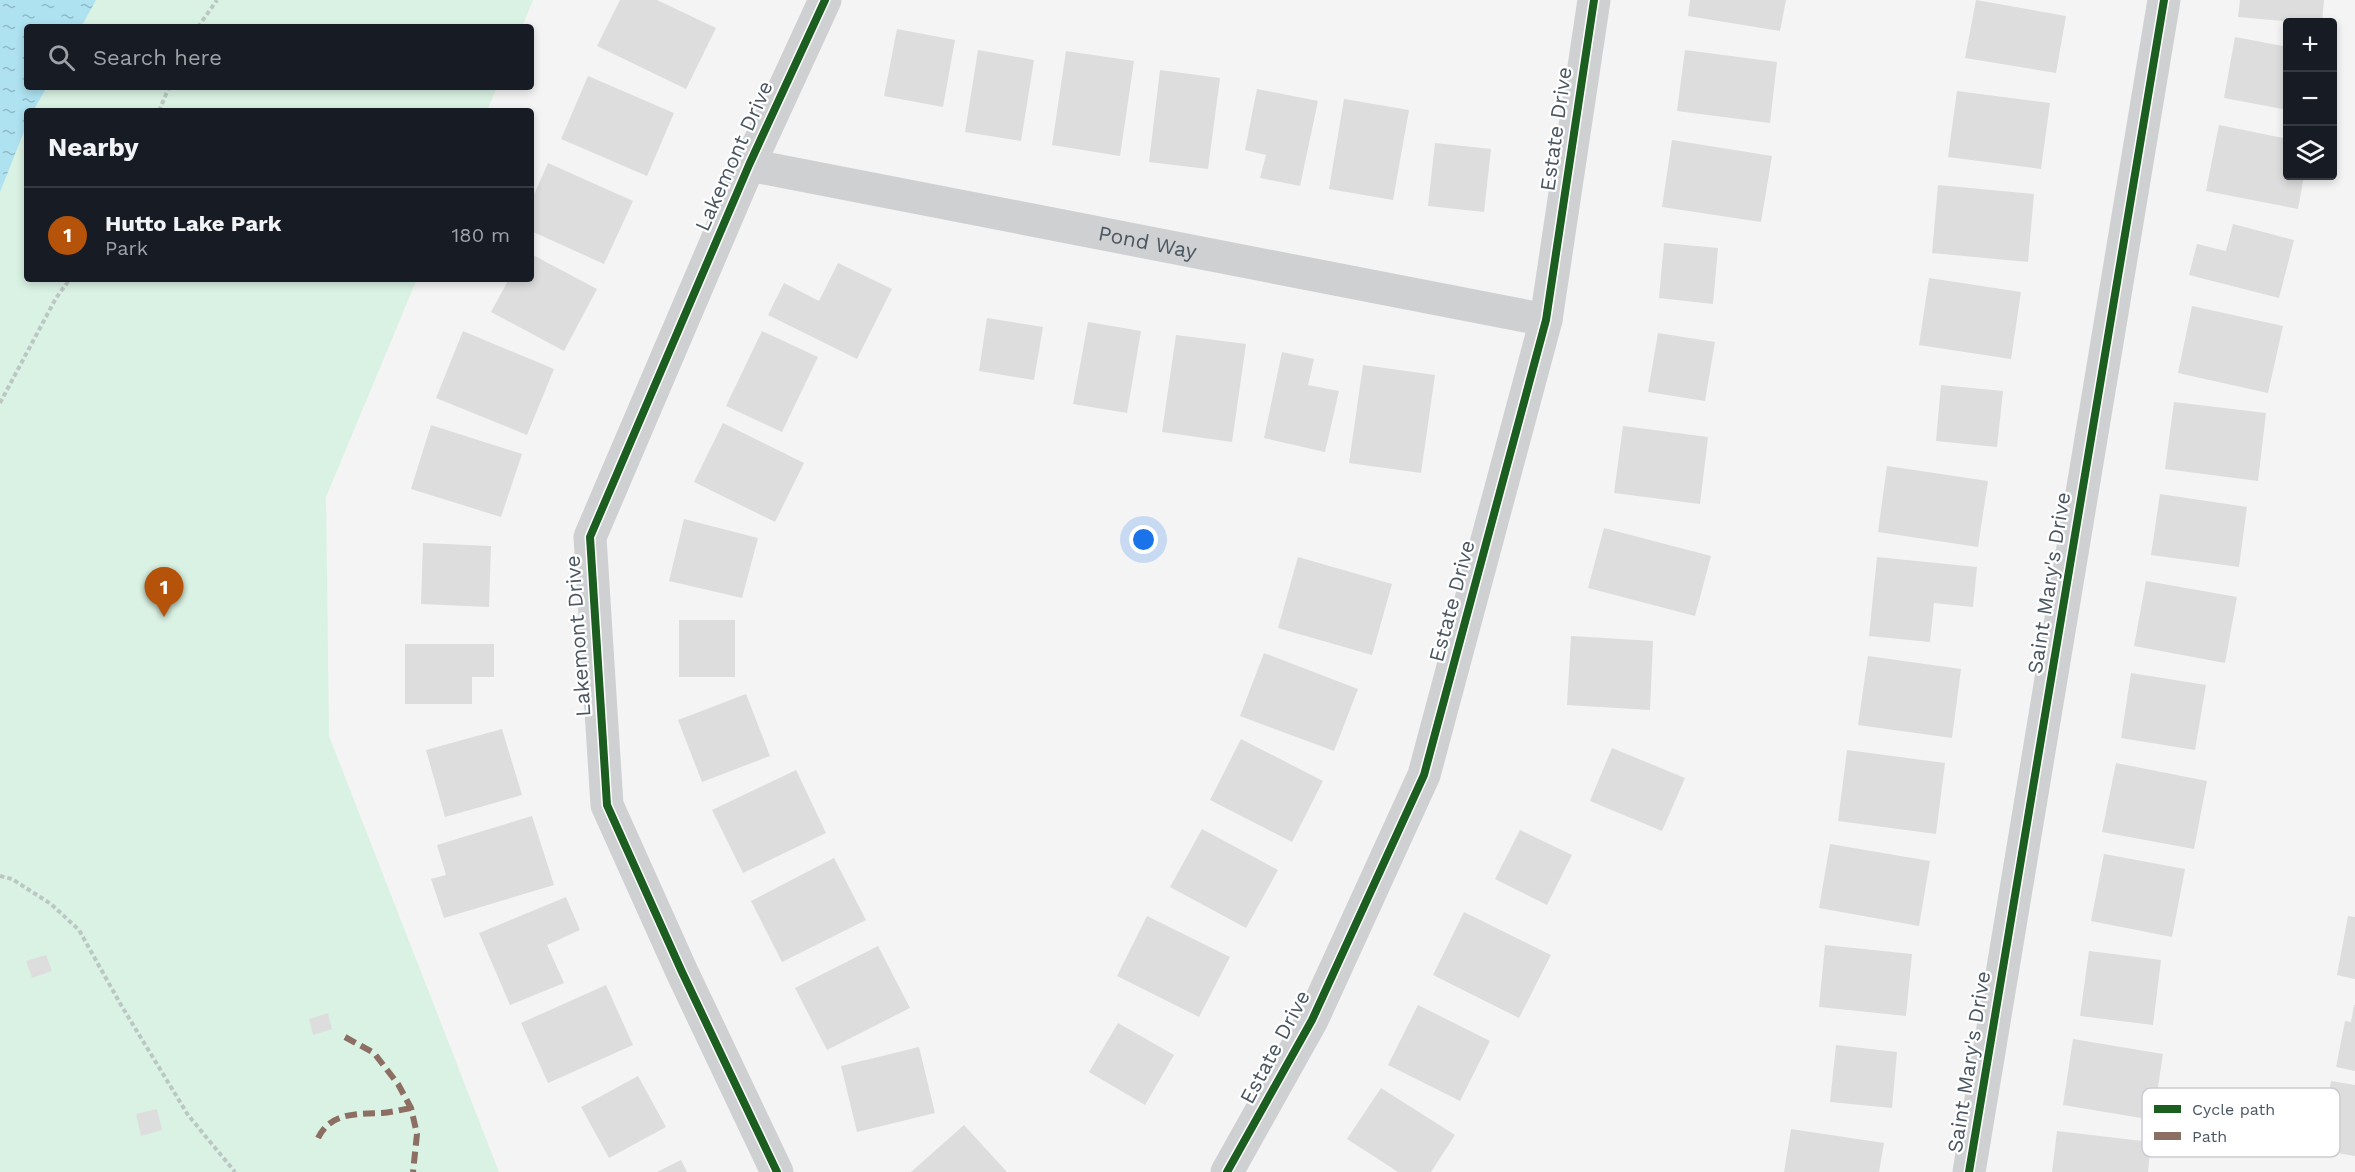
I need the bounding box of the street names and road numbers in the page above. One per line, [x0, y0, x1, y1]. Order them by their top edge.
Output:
street label: Estate Drive [1534, 65, 1577, 193]
street label: Lakemont Drive [689, 77, 778, 235]
street label: Pond Way [1096, 220, 1199, 264]
street label: Saint Mary's Drive [2022, 490, 2075, 676]
street label: Estate Drive [1423, 537, 1480, 664]
street label: Lakemont Drive [559, 554, 596, 718]
street label: Saint Mary's Drive [1942, 969, 1995, 1155]
street label: Estate Drive [1234, 986, 1315, 1108]

